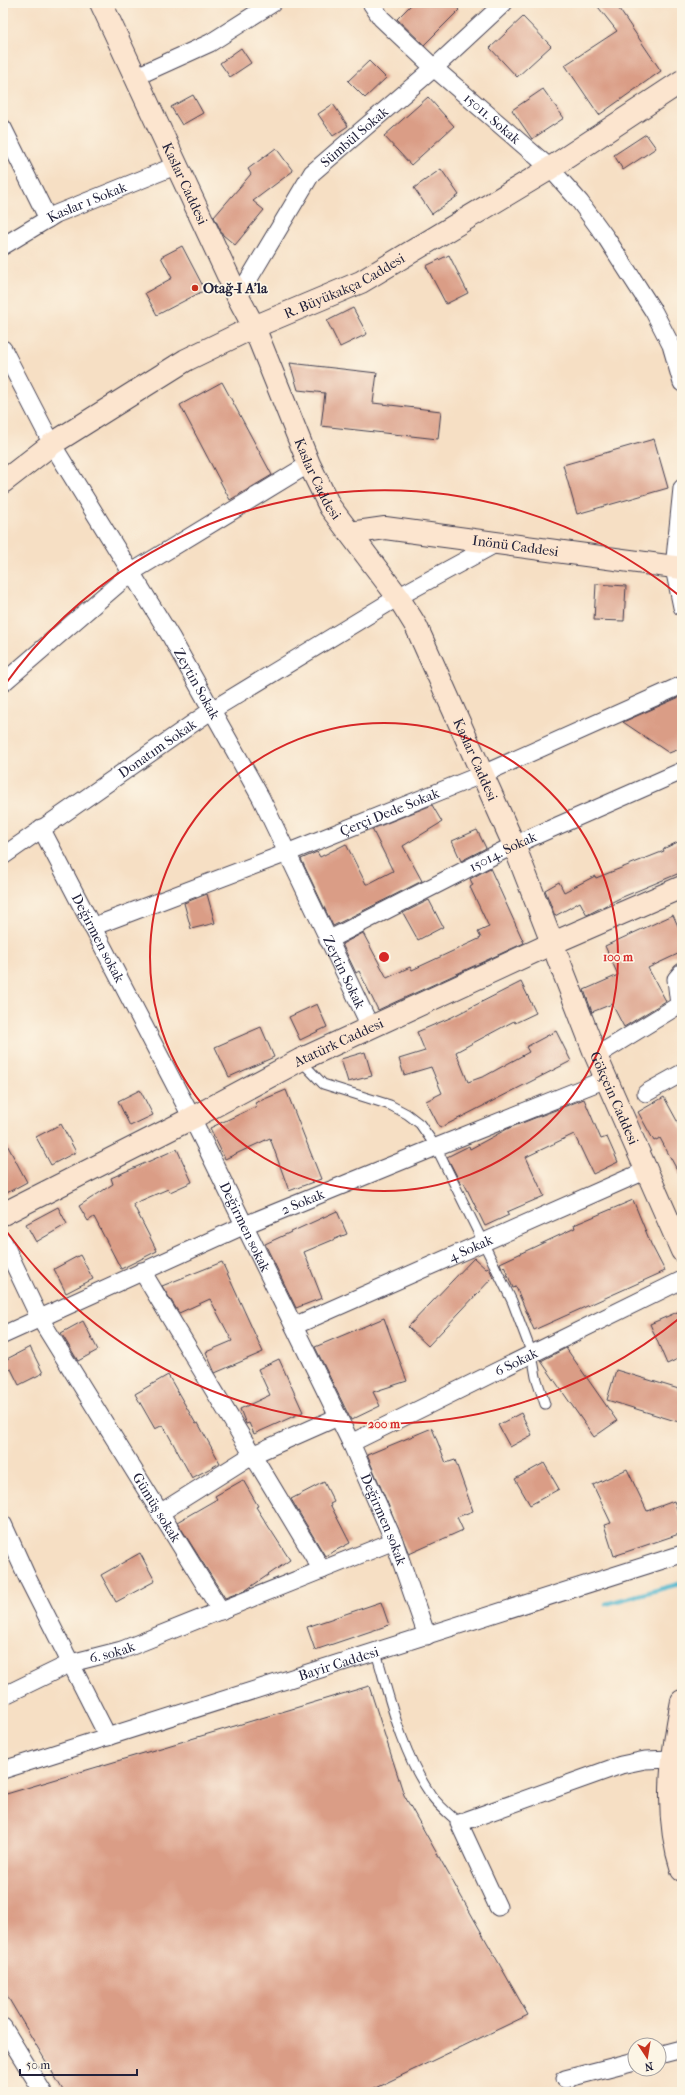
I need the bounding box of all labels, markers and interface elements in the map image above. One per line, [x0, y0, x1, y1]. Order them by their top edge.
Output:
street label: 15011. Sokak [460, 90, 525, 148]
street label: Sümbül Sokak [317, 103, 392, 171]
street label: Kaslar Caddesi [158, 140, 211, 227]
street label: Kaslar 1 Sokak [44, 178, 130, 226]
street label: R. Büyükakça Caddesi [281, 250, 408, 322]
place label: Otağ-I A'la [203, 280, 268, 297]
marker: Otağ-I A'la [190, 283, 200, 293]
street label: Kaslar Caddesi [290, 436, 345, 523]
street label: Inönü Caddesi [471, 532, 560, 560]
street label: Zeytin Sokak [170, 645, 224, 723]
street label: Donatım Sokak [115, 715, 200, 782]
street label: Kaslar Caddesi [449, 716, 501, 804]
street label: Çerçi Dede Sokak [337, 784, 443, 840]
street label: 15014. Sokak [466, 828, 540, 875]
street label: Değirmen sokak [68, 891, 128, 986]
street label: Zeytin Sokak [319, 933, 369, 1012]
centre of rings [377, 950, 391, 964]
text: 100 m [603, 950, 634, 964]
street label: Atatürk Caddesi [290, 1015, 386, 1071]
street label: Gökçein Caddesi [586, 1049, 642, 1147]
street label: Değirmen sokak [216, 1179, 274, 1275]
street label: 2 Sokak [279, 1185, 328, 1218]
street label: 4 Sokak [446, 1231, 496, 1266]
street label: 6 Sokak [492, 1344, 541, 1380]
text: 200 m [368, 1417, 401, 1431]
street label: Gümüş sokak [129, 1470, 185, 1546]
street label: Değirmen sokak [357, 1471, 410, 1568]
street label: 6. sokak [88, 1637, 138, 1667]
street label: Bayir Caddesi [296, 1643, 381, 1684]
north arrow [627, 2037, 667, 2077]
scale bar [20, 2051, 137, 2077]
text: 50 m [26, 2058, 50, 2072]
text: N [643, 2059, 654, 2074]

